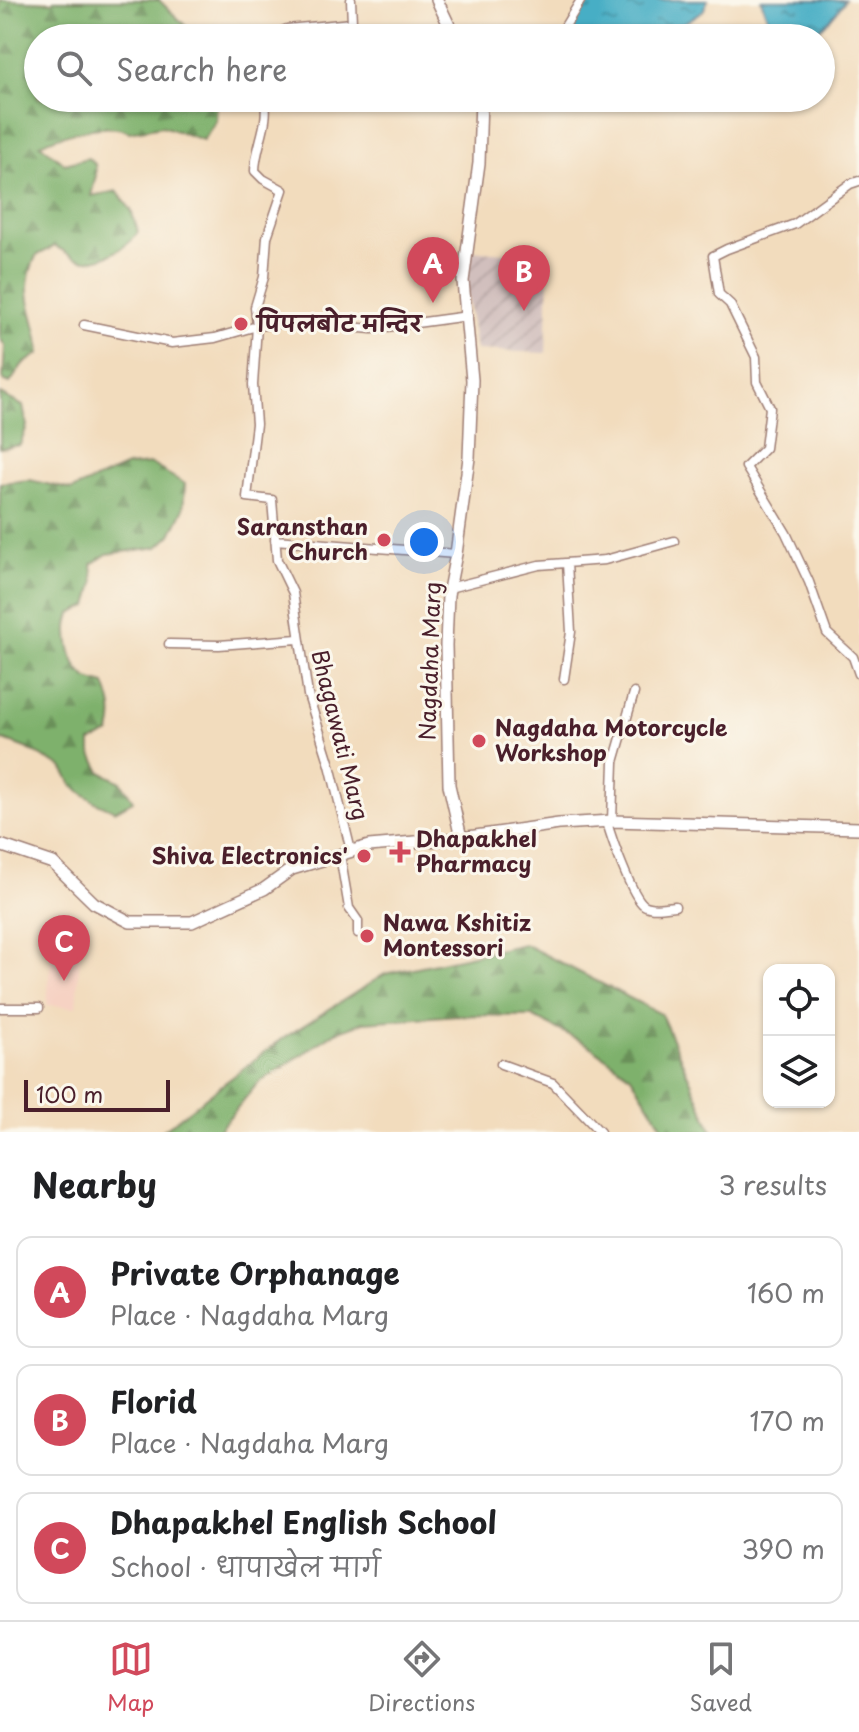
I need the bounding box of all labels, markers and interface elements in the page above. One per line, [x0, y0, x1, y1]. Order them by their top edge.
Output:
search box [24, 24, 835, 112]
icon: search [52, 46, 96, 90]
text: Search here [116, 46, 288, 91]
pin: A [407, 237, 459, 303]
pin: B [498, 245, 550, 311]
place label: पिपलबोट मन्दिर [255, 306, 423, 339]
marker: पिपलबोट मन्दिर [232, 315, 250, 333]
place label: Saransthan Church [237, 509, 368, 567]
your location [404, 522, 444, 562]
marker: Saransthan Church [375, 531, 393, 549]
street label: Nagdaha Marg [409, 581, 448, 741]
street label: Bhagawati Marg [304, 646, 379, 823]
place label: Nagdaha Motorcycle Workshop [495, 710, 728, 768]
marker: Nagdaha Motorcycle Workshop [470, 732, 488, 750]
place label: Dhapakhel Pharmacy [416, 821, 537, 879]
place label: Shiva Electronics' [152, 838, 348, 871]
marker: Dhapakhel Pharmacy [391, 843, 409, 861]
marker: Shiva Electronics' [355, 847, 373, 865]
place label: Nawa Kshitiz Montessori [383, 905, 531, 963]
pin: C [38, 915, 90, 981]
marker: Nawa Kshitiz Montessori [358, 927, 376, 945]
map controls [763, 964, 835, 1108]
button: locate [763, 964, 835, 1036]
button: layers [763, 1036, 835, 1108]
scale bar [24, 1076, 170, 1112]
text: 100 m [36, 1077, 103, 1110]
text: Nearby [32, 1158, 157, 1210]
text: 3 results [719, 1165, 827, 1204]
text: Private Orphanage [110, 1250, 400, 1295]
text: A [50, 1273, 70, 1312]
text: 160 m [747, 1273, 825, 1312]
text: Place · Nagdaha Marg [110, 1295, 389, 1334]
text: Florid [110, 1378, 197, 1423]
text: B [51, 1401, 69, 1440]
text: 170 m [750, 1401, 825, 1440]
text: Place · Nagdaha Marg [110, 1423, 389, 1462]
text: Dhapakhel English School [110, 1499, 497, 1544]
text: C [50, 1529, 70, 1568]
text: 390 m [741, 1529, 825, 1568]
text: School · धापाखेल मार्ग [110, 1547, 381, 1586]
tab: Map [107, 1637, 154, 1718]
tab: Directions [368, 1637, 475, 1718]
tab: Saved [689, 1637, 752, 1718]

